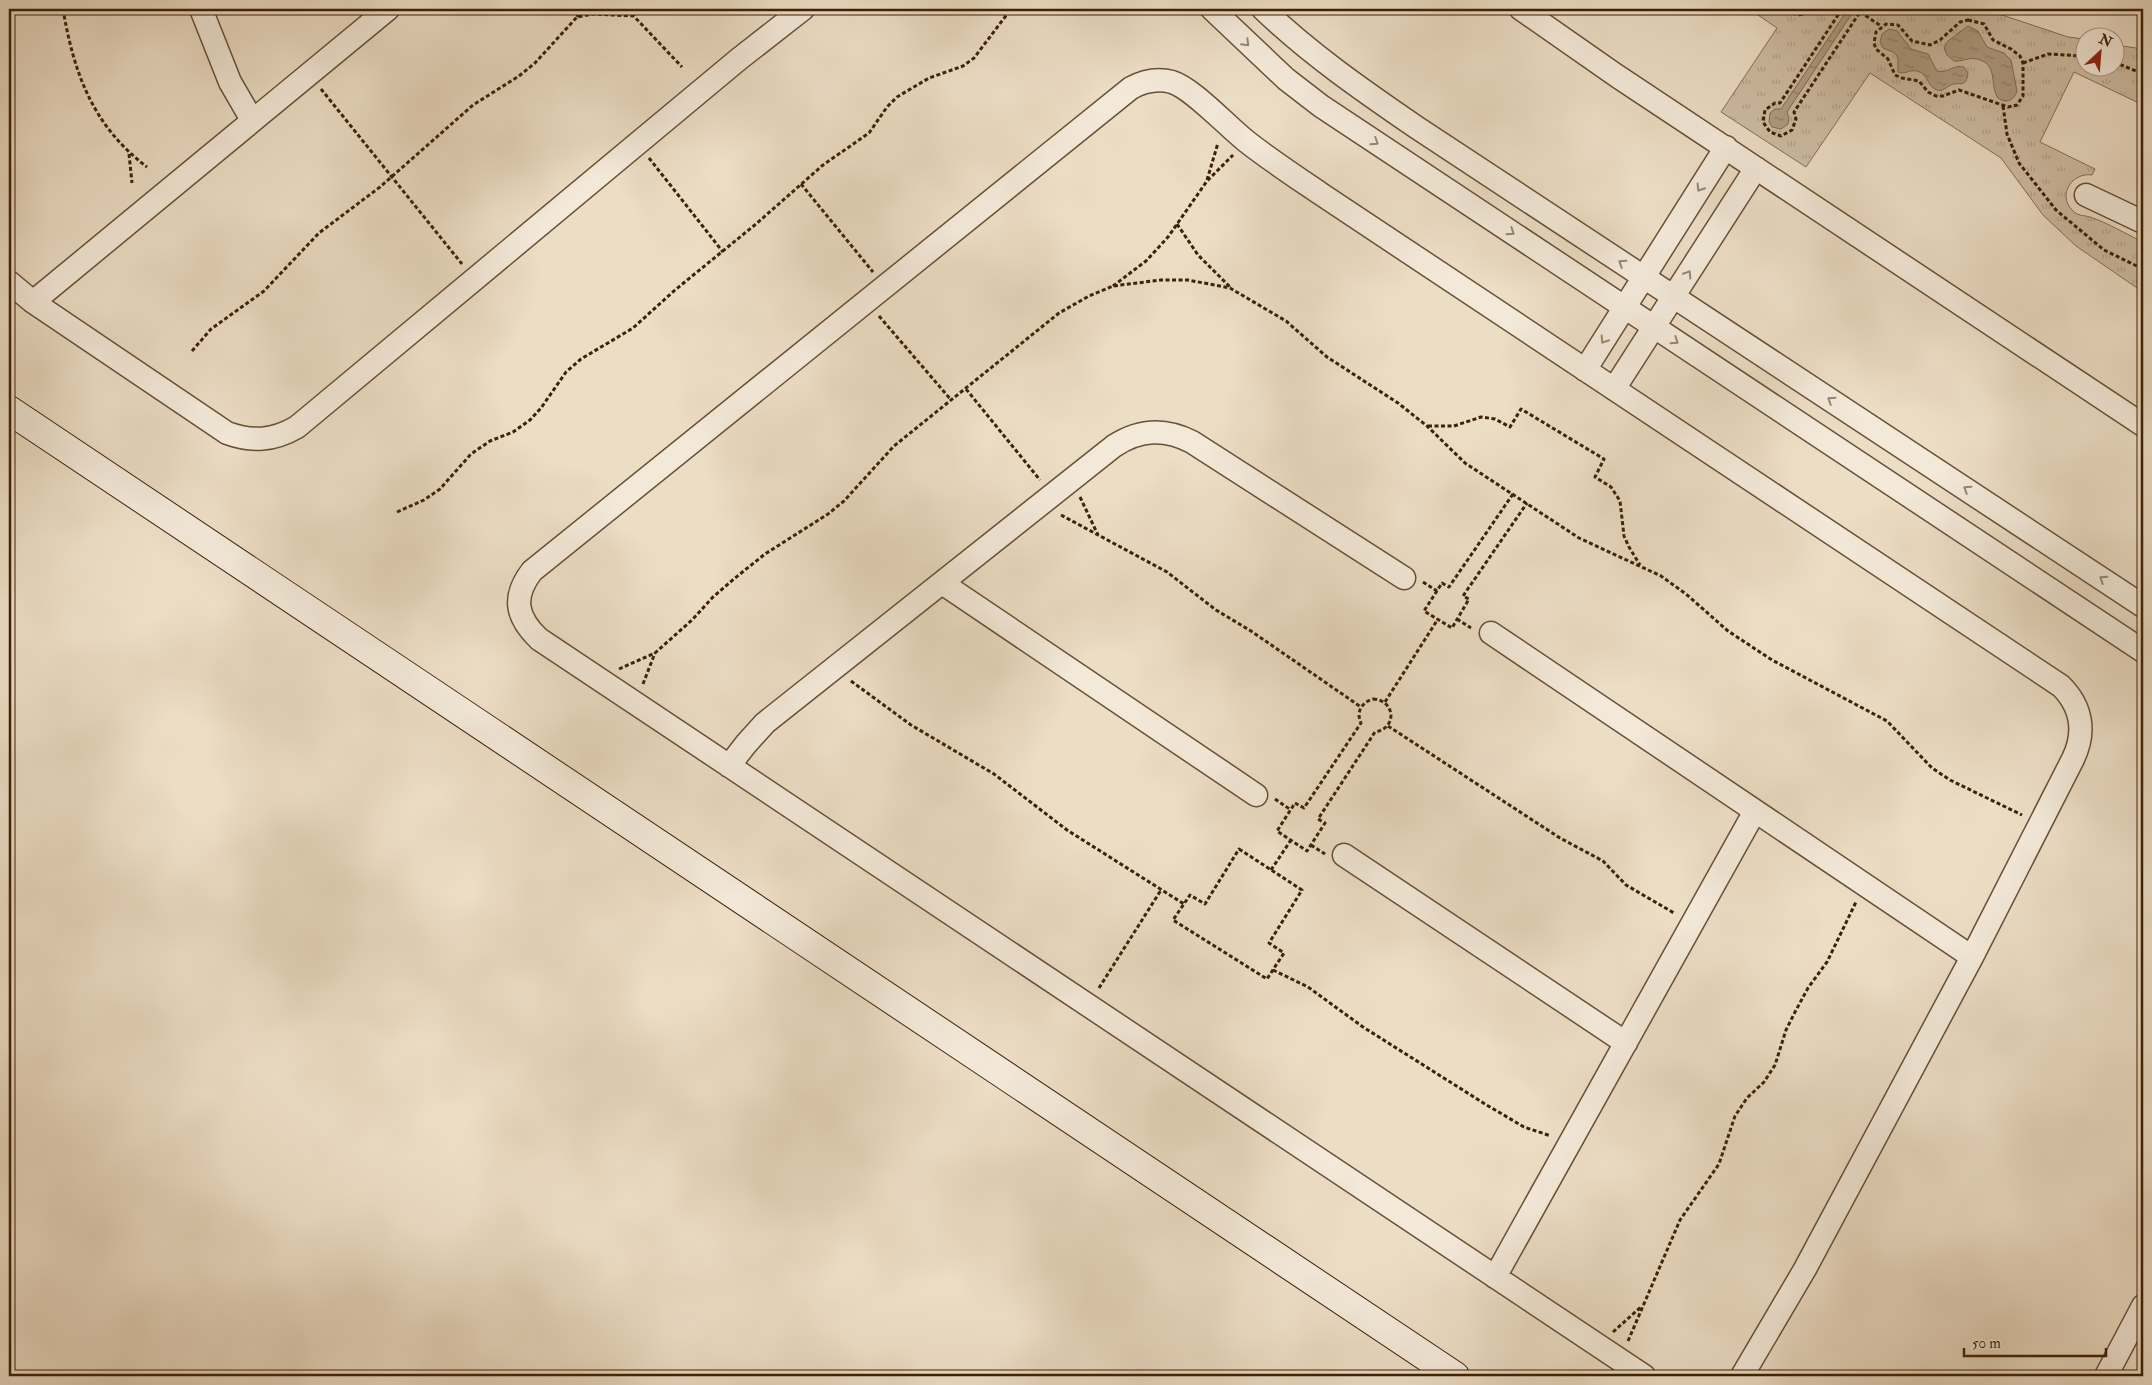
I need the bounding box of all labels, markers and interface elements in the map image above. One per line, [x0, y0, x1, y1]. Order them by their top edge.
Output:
north arrow [2074, 28, 2124, 78]
text: N [2095, 30, 2115, 51]
one-way arrow [1241, 37, 1250, 46]
one-way arrow [1369, 136, 1379, 145]
one-way arrow [1696, 183, 1706, 192]
one-way arrow [1505, 225, 1514, 235]
one-way arrow [1618, 260, 1628, 269]
one-way arrow [1682, 270, 1691, 280]
one-way arrow [1600, 335, 1610, 344]
one-way arrow [1669, 335, 1679, 344]
one-way arrow [1827, 397, 1837, 406]
one-way arrow [1963, 486, 1972, 496]
one-way arrow [2099, 576, 2108, 585]
scale bar [1964, 1325, 2107, 1357]
text: 50 m [1972, 1334, 2001, 1353]

